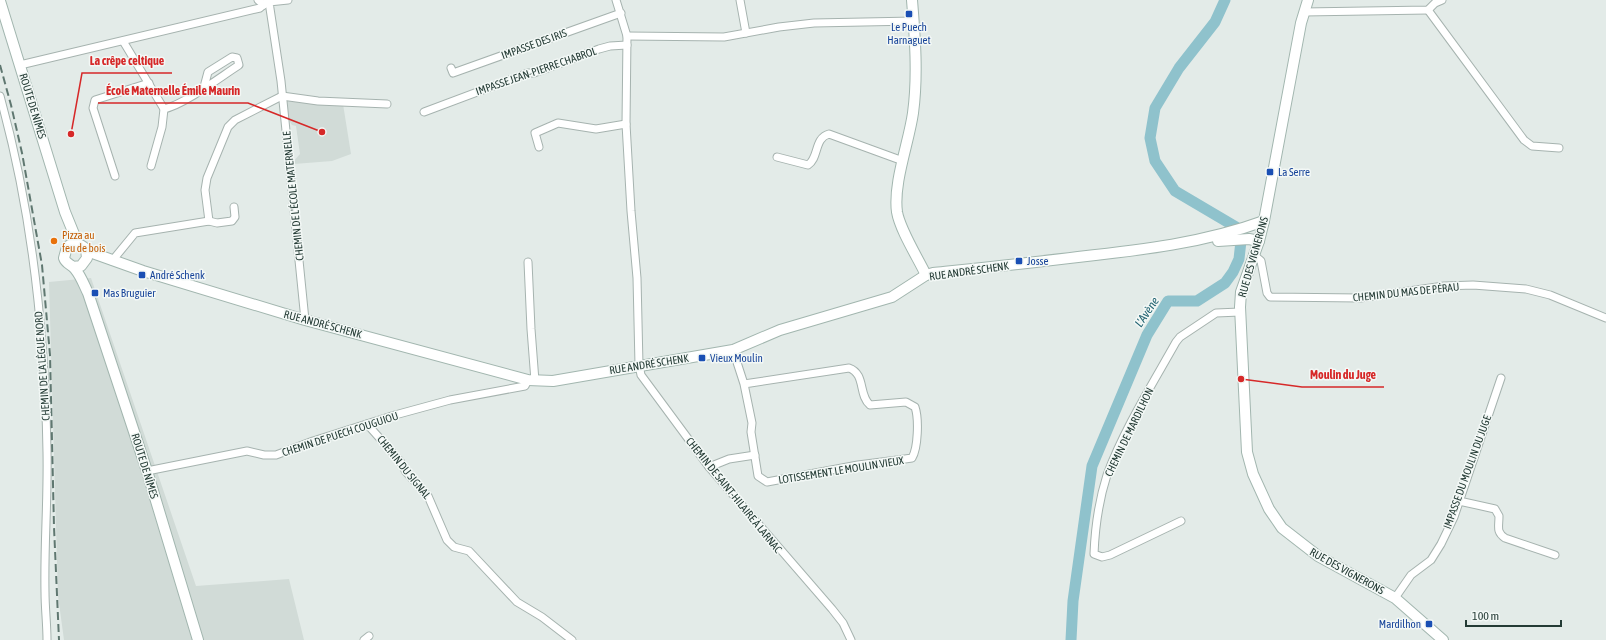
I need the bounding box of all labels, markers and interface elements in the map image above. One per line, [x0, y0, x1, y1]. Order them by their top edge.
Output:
marker: Le Puech Harnaguet [904, 9, 914, 19]
place label: Le Puech Harnaguet [887, 21, 931, 46]
street label: IMPASSE DES IRIS [500, 26, 569, 61]
street label: IMPASSE JEAN-PIERRE CHABROL [474, 44, 599, 97]
callout: La crêpe celtique [82, 49, 172, 73]
text: La crêpe celtique [90, 54, 165, 68]
street label: ROUTE DE NÎMES [17, 72, 49, 140]
callout: École Maternelle Émile Maurin [98, 79, 248, 103]
text: École Maternelle Émile Maurin [106, 83, 240, 98]
street label: CHEMIN DE L'ÉCOLE MATERNELLE [280, 130, 306, 261]
place label: La Serre [1278, 166, 1310, 178]
marker: La Serre [1265, 167, 1275, 177]
street label: RUE DES VIGNERONS [1236, 215, 1270, 299]
place label: Pizza au feu de bois [62, 229, 105, 254]
marker: Pizza au feu de bois [49, 236, 59, 246]
place label: Josse [1027, 255, 1048, 267]
marker: Josse [1014, 256, 1024, 266]
street label: RUE ANDRÉ SCHENK [928, 259, 1010, 283]
place label: André Schenk [150, 269, 205, 281]
marker: André Schenk [137, 270, 147, 280]
street label: CHEMIN DU MAS DE PÉRAU [1352, 280, 1460, 304]
place label: Mas Bruguier [103, 287, 156, 299]
marker: Mas Bruguier [90, 288, 100, 298]
water label: L'Avène [1132, 294, 1162, 330]
street label: RUE ANDRÉ SCHENK [283, 308, 364, 340]
street label: CHEMIN DE LA LÈGUE NORD [32, 311, 52, 421]
street label: RUE ANDRÉ SCHENK [608, 352, 690, 376]
place label: Vieux Moulin [710, 352, 763, 364]
marker: Vieux Moulin [697, 353, 707, 363]
callout: Moulin du Juge [1302, 363, 1384, 387]
text: Moulin du Juge [1310, 368, 1377, 382]
street label: CHEMIN DE MARDILHON [1102, 386, 1156, 478]
street label: CHEMIN DE PUECH COUGUIOU [280, 409, 400, 459]
street label: IMPASSE DU MOULIN DU JUGE [1441, 413, 1493, 530]
street label: ROUTE DE NÎMES [129, 432, 161, 500]
street label: CHEMIN DU SIGNAL [375, 433, 434, 502]
street label: CHEMIN DE SAINT-HILAIRE À LARNAC [684, 435, 784, 555]
street label: LOTISSEMENT LE MOULIN VIEUX [777, 454, 905, 486]
street label: RUE DES VIGNERONS [1308, 546, 1387, 597]
scale bar [1466, 602, 1561, 628]
text: 100 m [1472, 609, 1499, 623]
place label: Mardilhon [1379, 618, 1421, 630]
marker: Mardilhon [1424, 619, 1434, 629]

